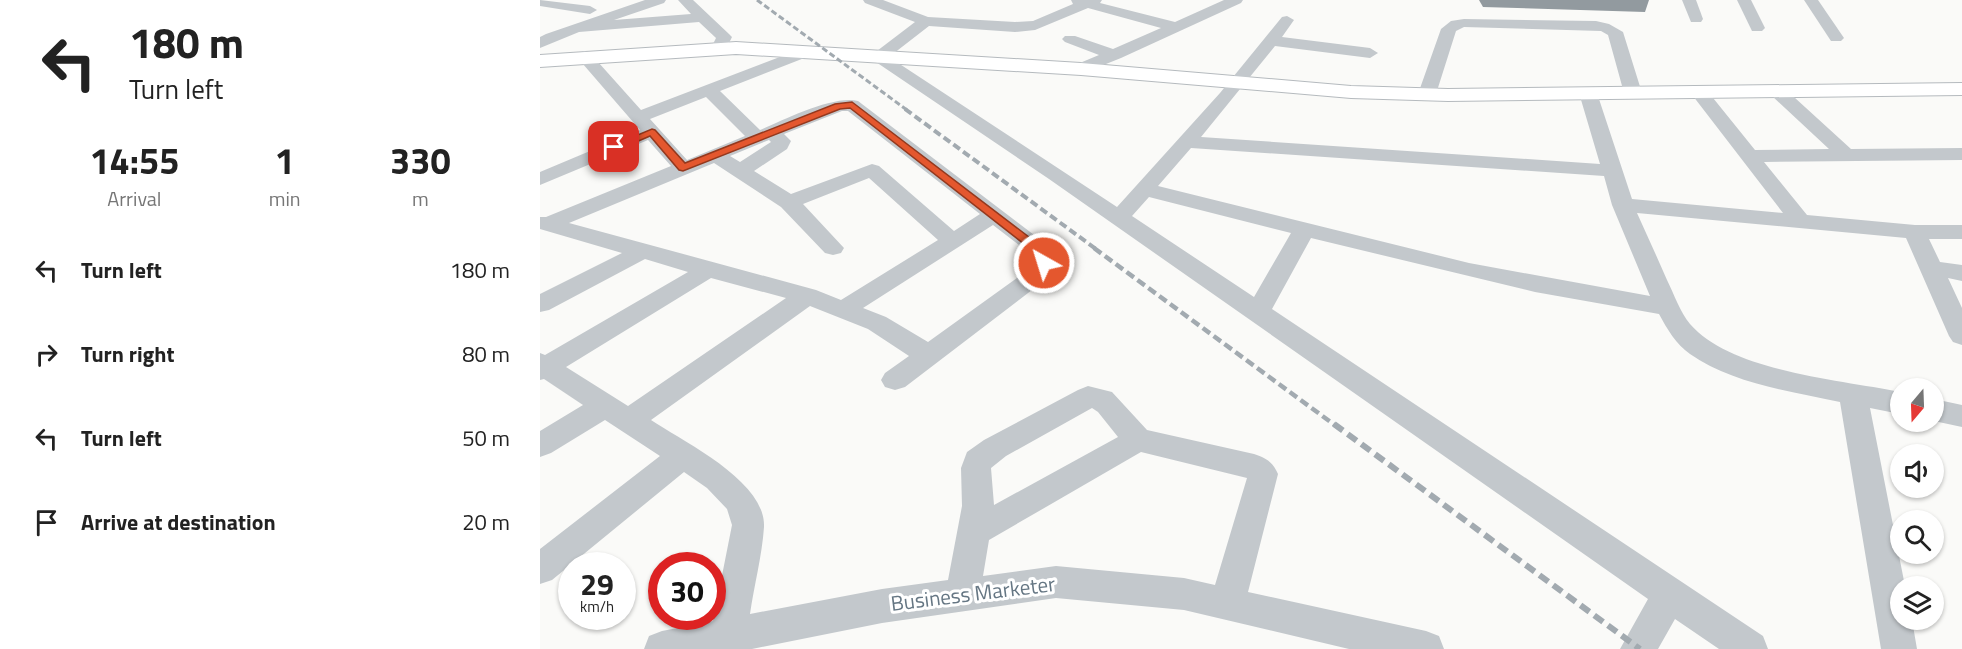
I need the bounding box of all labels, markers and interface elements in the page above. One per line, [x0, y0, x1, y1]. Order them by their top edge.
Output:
text: 180 m [129, 10, 244, 74]
icon: left [30, 24, 108, 102]
text: Turn left [129, 68, 223, 109]
pin [588, 121, 639, 172]
icon: arrive [597, 130, 630, 163]
text: 14:55 [89, 133, 179, 188]
text: 1 [275, 133, 295, 188]
text: 330 [390, 133, 451, 188]
text: Arrival [107, 183, 162, 214]
text: min [269, 183, 301, 214]
text: m [412, 183, 429, 214]
position arrow [1012, 231, 1076, 295]
text: Turn left [81, 253, 162, 287]
text: 180 m [450, 253, 510, 287]
icon: left [30, 254, 63, 287]
text: Turn right [81, 337, 175, 371]
text: 80 m [462, 337, 510, 371]
icon: right [30, 338, 63, 371]
north arrow [1890, 378, 1944, 432]
map controls [1890, 378, 1944, 630]
text: Turn left [81, 421, 162, 455]
text: 50 m [462, 421, 510, 455]
icon: left [30, 422, 63, 455]
button: sound [1890, 444, 1944, 498]
text: Arrive at destination [81, 505, 276, 539]
text: 20 m [462, 505, 510, 539]
icon: arrive [30, 506, 63, 539]
button: search [1890, 510, 1944, 564]
speed limit sign: 30 [648, 552, 726, 630]
text: 29 [580, 561, 614, 607]
street label: Business Marketer [889, 567, 1057, 619]
button: layers [1890, 576, 1944, 630]
text: km/h [580, 595, 614, 618]

